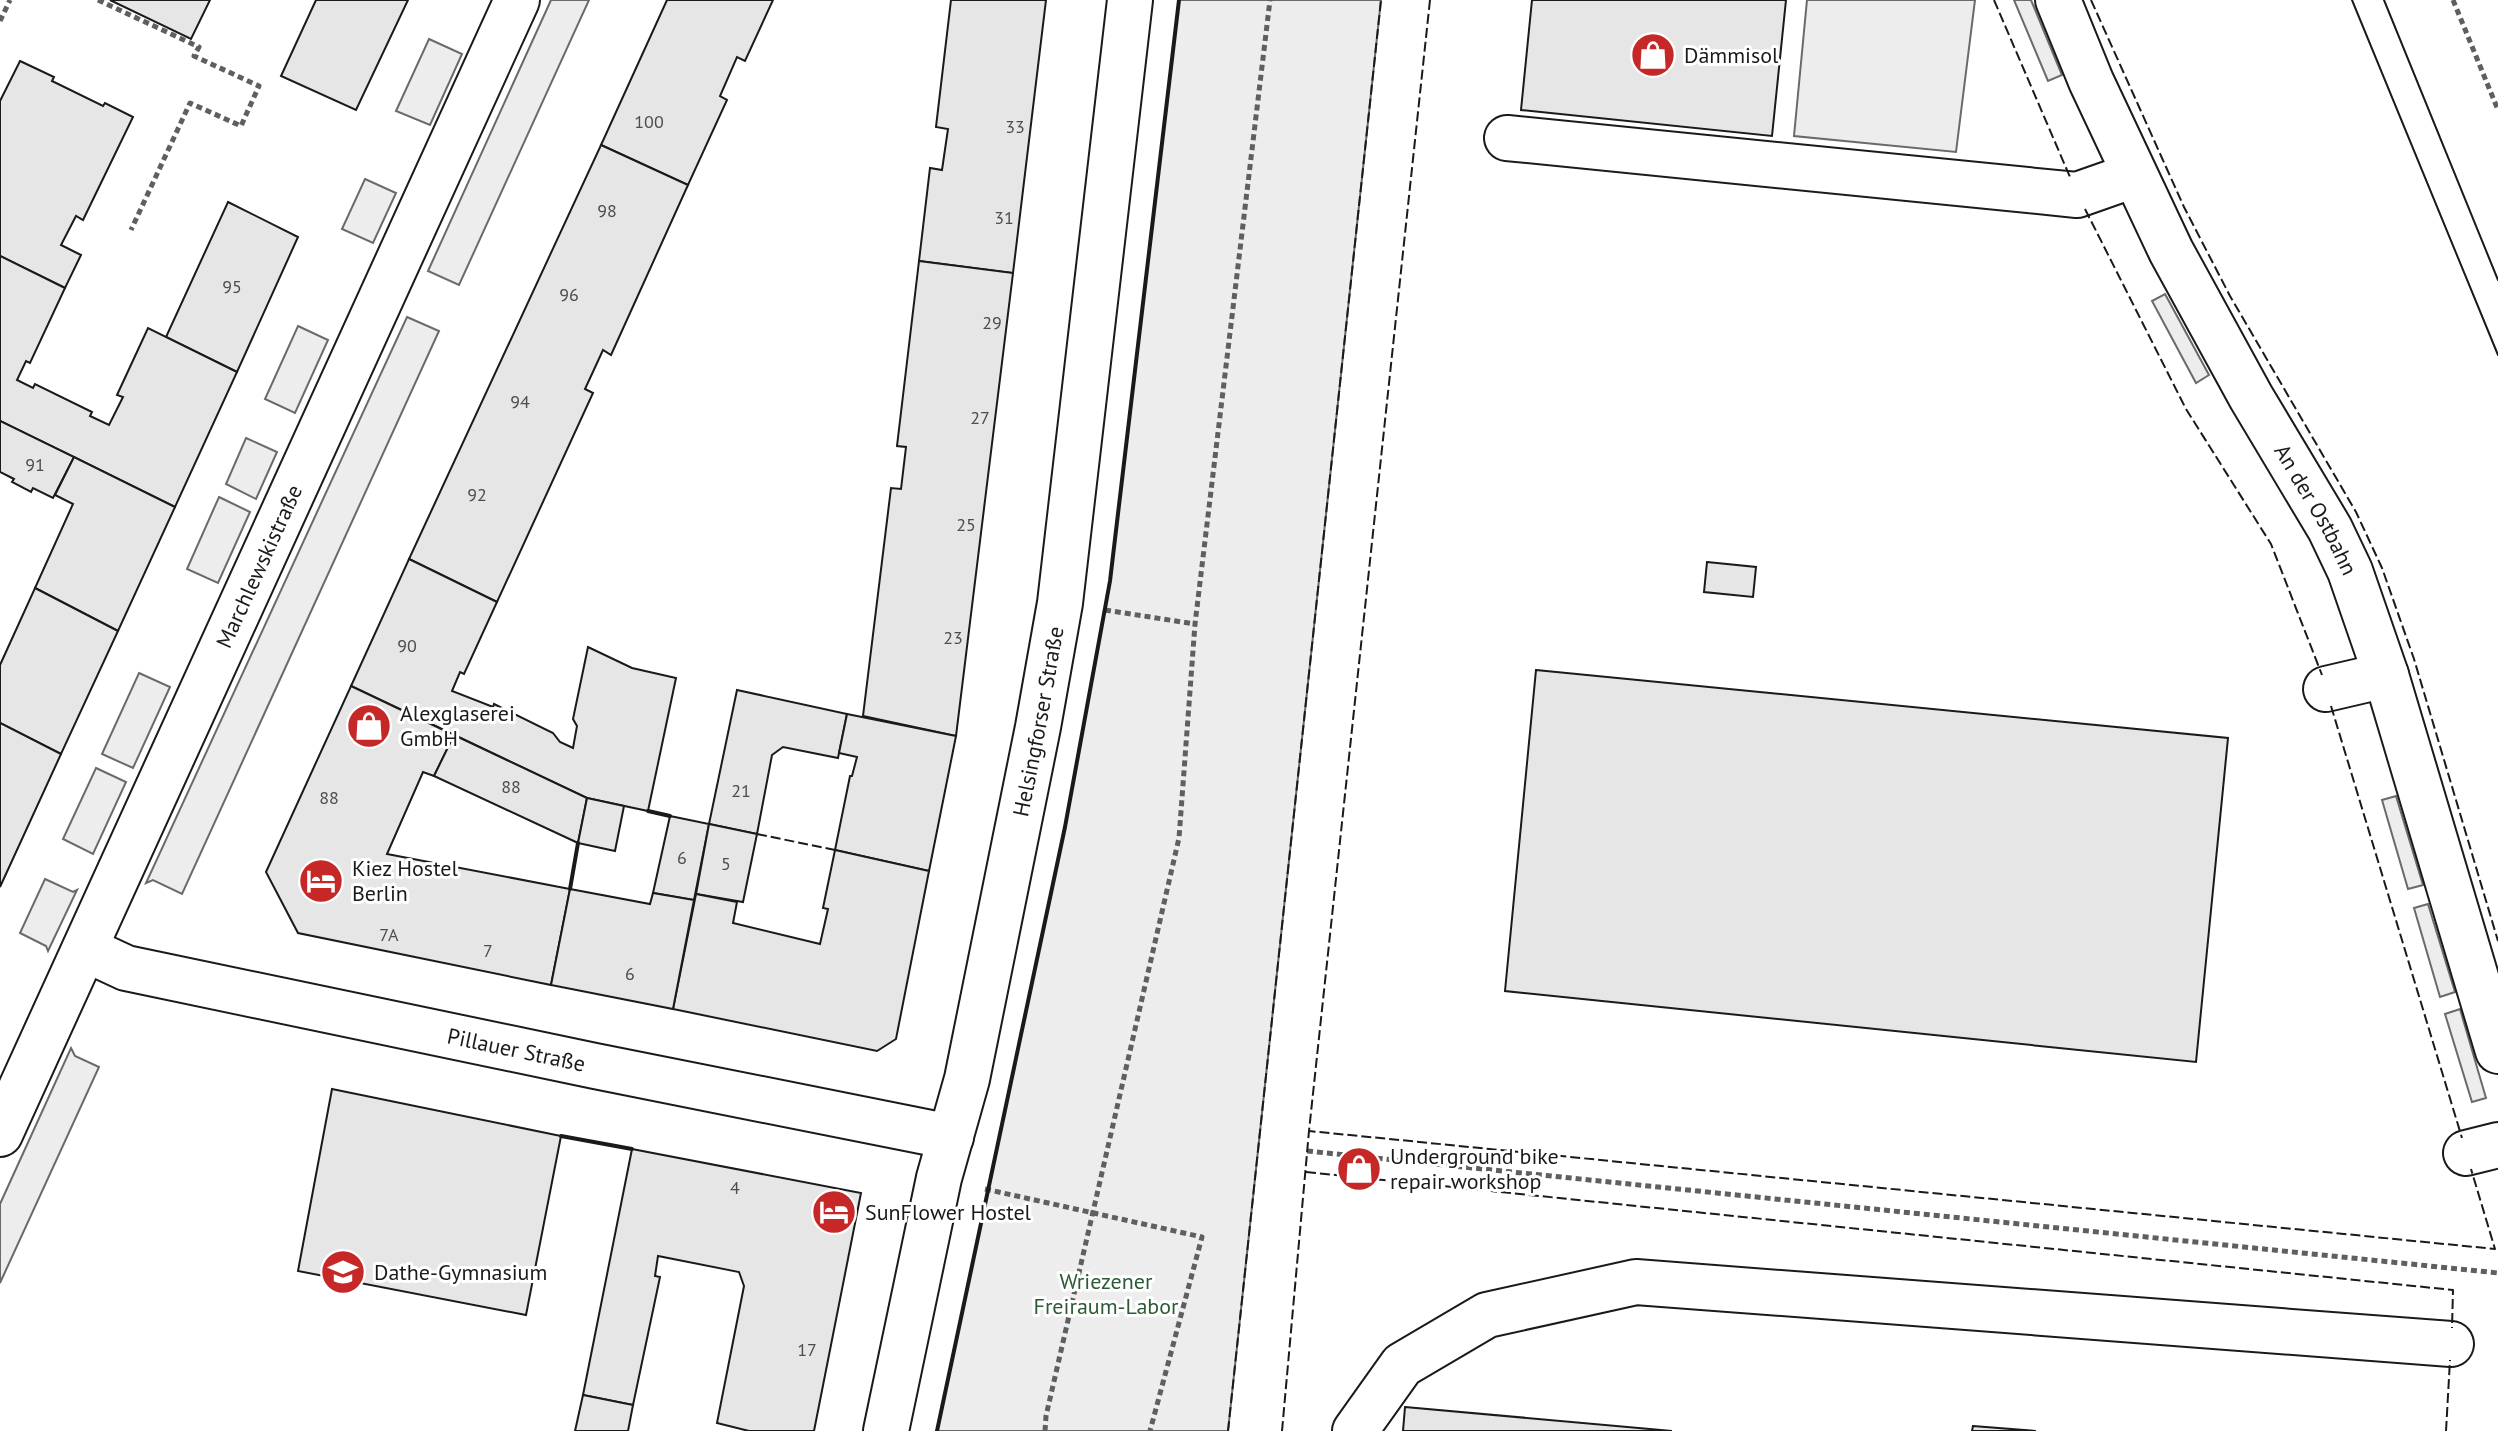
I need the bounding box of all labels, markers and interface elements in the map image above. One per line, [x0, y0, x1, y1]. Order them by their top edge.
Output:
shop icon: Dämmisol [1629, 31, 1677, 79]
place label: Dämmisol [1684, 41, 1779, 69]
house number: 100 [634, 110, 664, 133]
house number: 33 [1005, 115, 1025, 138]
house number: 98 [597, 199, 617, 222]
house number: 31 [994, 206, 1014, 229]
house number: 95 [222, 275, 242, 298]
house number: 96 [559, 283, 579, 306]
house number: 29 [982, 311, 1002, 334]
house number: 94 [510, 390, 530, 413]
house number: 27 [970, 406, 990, 429]
street label: An der Ostbahn [2268, 439, 2364, 580]
house number: 91 [25, 453, 45, 476]
street label: Marchlewskistraße [210, 480, 308, 652]
house number: 92 [467, 483, 487, 506]
house number: 25 [956, 513, 976, 536]
street label: Helsingforser Straße [1006, 624, 1070, 819]
house number: 23 [943, 626, 963, 649]
house number: 90 [397, 634, 417, 657]
place label: Alexglaserei GmbH [400, 699, 515, 752]
shop icon: Alexglaserei GmbH [345, 702, 393, 750]
house number: 88 [501, 775, 521, 798]
house number: 21 [731, 779, 751, 802]
house number: 88 [319, 786, 339, 809]
house number: 6 [677, 846, 687, 869]
house number: 5 [721, 852, 731, 875]
place label: Kiez Hostel Berlin [352, 854, 459, 907]
hotel icon: Kiez Hostel Berlin [297, 857, 345, 905]
house number: 7A [379, 923, 399, 946]
house number: 7 [483, 939, 493, 962]
house number: 6 [625, 962, 635, 985]
street label: Pillauer Straße [445, 1022, 588, 1078]
place label: Underground bike repair workshop [1390, 1142, 1559, 1195]
shop icon: Underground bike repair workshop [1335, 1145, 1383, 1193]
house number: 4 [730, 1176, 740, 1199]
hotel icon: SunFlower Hostel [810, 1188, 858, 1236]
place label: SunFlower Hostel [865, 1198, 1032, 1226]
school or university icon: Dathe-Gymnasium [319, 1248, 367, 1296]
place label: Dathe-Gymnasium [374, 1258, 547, 1286]
park label: Wriezener Freiraum-Labor [1034, 1267, 1179, 1320]
house number: 17 [797, 1338, 817, 1361]

